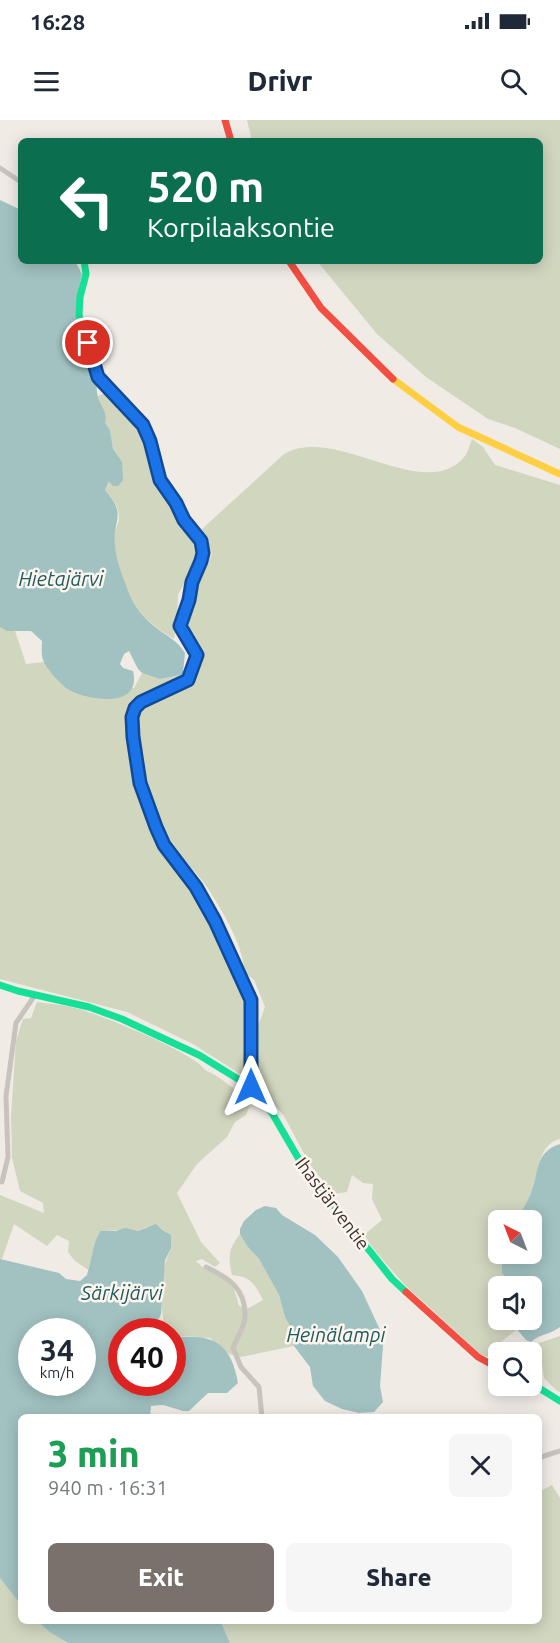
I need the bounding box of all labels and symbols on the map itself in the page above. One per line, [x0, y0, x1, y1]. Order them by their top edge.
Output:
pin [62, 317, 113, 368]
water label: Hietajärvi [18, 567, 105, 590]
position arrow [219, 1055, 283, 1119]
street label: Ihastjärventie [292, 1153, 374, 1253]
north arrow [488, 1210, 542, 1264]
water label: Särkijärvi [80, 1281, 164, 1304]
speed limit sign: 40 [108, 1318, 186, 1396]
water label: Heinälampi [286, 1323, 387, 1346]

